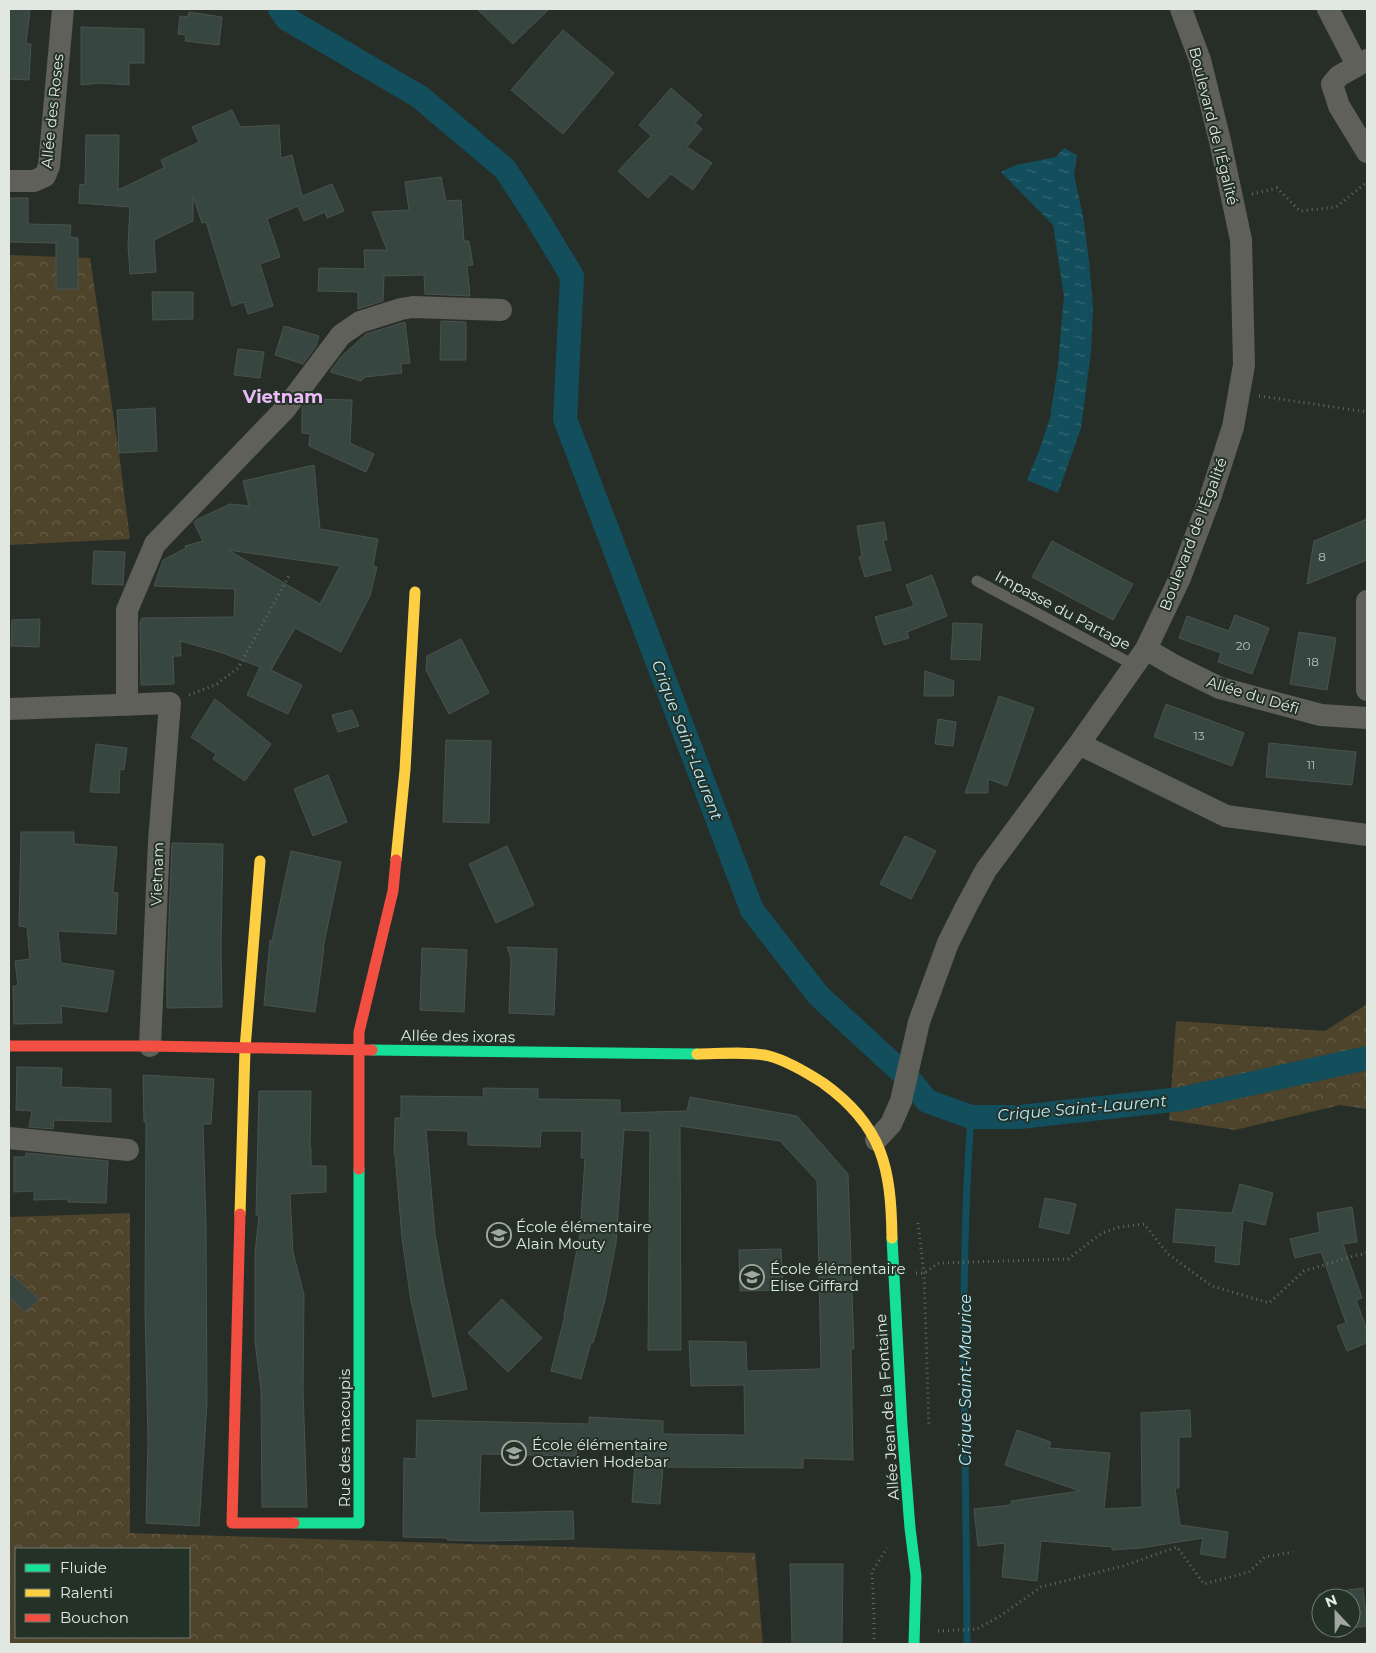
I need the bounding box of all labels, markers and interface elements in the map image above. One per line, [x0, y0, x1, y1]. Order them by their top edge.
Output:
street label: Boulevard de l'Égalité [1185, 45, 1243, 207]
street label: Allée des Roses [37, 53, 67, 169]
district label: Vietnam [242, 386, 323, 408]
street label: Boulevard de l'Égalité [1155, 455, 1231, 613]
house number: 8 [1318, 549, 1326, 564]
street label: Impasse du Partage [992, 566, 1134, 654]
house number: 20 [1236, 638, 1250, 653]
house number: 18 [1307, 654, 1319, 669]
water label: Crique Saint-Laurent [648, 657, 726, 823]
street label: Allée du Défi [1204, 672, 1302, 718]
house number: 13 [1193, 728, 1205, 743]
house number: 11 [1307, 757, 1315, 772]
street label: Vietnam [146, 842, 168, 906]
street label: Allée des ixoras [401, 1026, 515, 1046]
water label: Crique Saint-Laurent [997, 1091, 1168, 1125]
place label: École élémentaire Alain Mouty [516, 1217, 652, 1253]
school or university icon: École élémentaire Alain Mouty [486, 1222, 512, 1248]
place label: École élémentaire Elise Giffard [770, 1259, 906, 1295]
school or university icon: École élémentaire Elise Giffard [739, 1264, 765, 1290]
water label: Crique Saint-Maurice [956, 1294, 975, 1466]
street label: Allée Jean de la Fontaine [871, 1313, 903, 1501]
street label: Rue des macoupis [335, 1369, 354, 1507]
place label: École élémentaire Octavien Hodebar [532, 1435, 669, 1471]
school or university icon: École élémentaire Octavien Hodebar [501, 1440, 527, 1466]
legend [15, 1548, 190, 1638]
text: Fluide [60, 1558, 107, 1577]
text: Ralenti [60, 1583, 113, 1602]
north arrow [1311, 1588, 1361, 1638]
text: N [1323, 1590, 1340, 1611]
text: Bouchon [60, 1608, 129, 1627]

